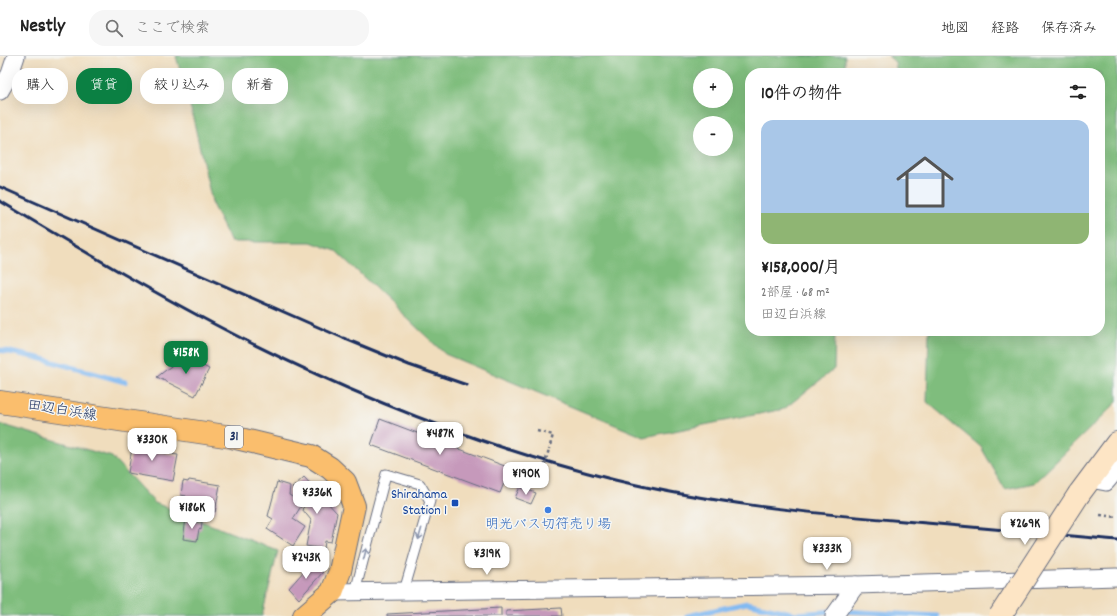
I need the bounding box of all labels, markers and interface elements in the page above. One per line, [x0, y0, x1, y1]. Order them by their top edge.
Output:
search box [89, 10, 369, 46]
text: Nestly [20, 14, 65, 41]
icon: search [103, 17, 125, 39]
text: ここで検索 [135, 18, 210, 40]
text: 地図 [941, 19, 969, 39]
text: 経路 [991, 19, 1019, 39]
text: 保存済み [1041, 19, 1097, 39]
chip: 購入 [12, 68, 68, 104]
chip: 賃貸 [76, 68, 132, 104]
chip: 絞り込み [140, 68, 224, 104]
chip: 新着 [232, 68, 288, 104]
map controls [693, 68, 733, 156]
button: + [693, 68, 733, 108]
icon: filters [1067, 81, 1089, 103]
text: 10件の物件 [761, 83, 842, 107]
button: − [693, 116, 733, 156]
icon: home [889, 146, 961, 218]
text: ¥158,000/月 [761, 257, 841, 281]
text: 2部屋 · 68 m² [761, 284, 830, 303]
text: 田辺白浜線 [761, 306, 826, 325]
pin: ¥158K [158, 341, 214, 375]
text: ¥158K [173, 344, 199, 363]
street label: 田辺白浜線 [26, 396, 98, 426]
pin: ¥487K [412, 422, 468, 456]
text: ¥487K [426, 425, 454, 444]
road number: 31 [225, 426, 243, 448]
pin: ¥330K [124, 428, 180, 462]
text: ¥330K [137, 431, 167, 450]
pin: ¥190K [498, 462, 554, 496]
text: ¥190K [512, 465, 540, 484]
pin: ¥336K [289, 481, 345, 515]
text: ¥336K [302, 484, 332, 503]
place label: Shirahama Station 1 [391, 485, 447, 521]
pin: ¥186K [164, 496, 220, 530]
marker: Shirahama Station 1 [450, 498, 460, 508]
text: ¥186K [179, 499, 205, 518]
marker: 明光バス切符売り場 [543, 505, 553, 515]
pin: ¥269K [997, 512, 1053, 546]
place label: 明光バス切符売り場 [485, 515, 611, 535]
text: ¥269K [1010, 515, 1040, 534]
one-way arrow [416, 527, 423, 540]
pin: ¥333K [799, 537, 855, 571]
text: ¥333K [812, 540, 842, 559]
pin: ¥319K [459, 542, 515, 576]
text: ¥319K [474, 545, 500, 564]
pin: ¥243K [278, 546, 334, 580]
one-way arrow [362, 548, 369, 561]
text: ¥243K [291, 549, 321, 568]

